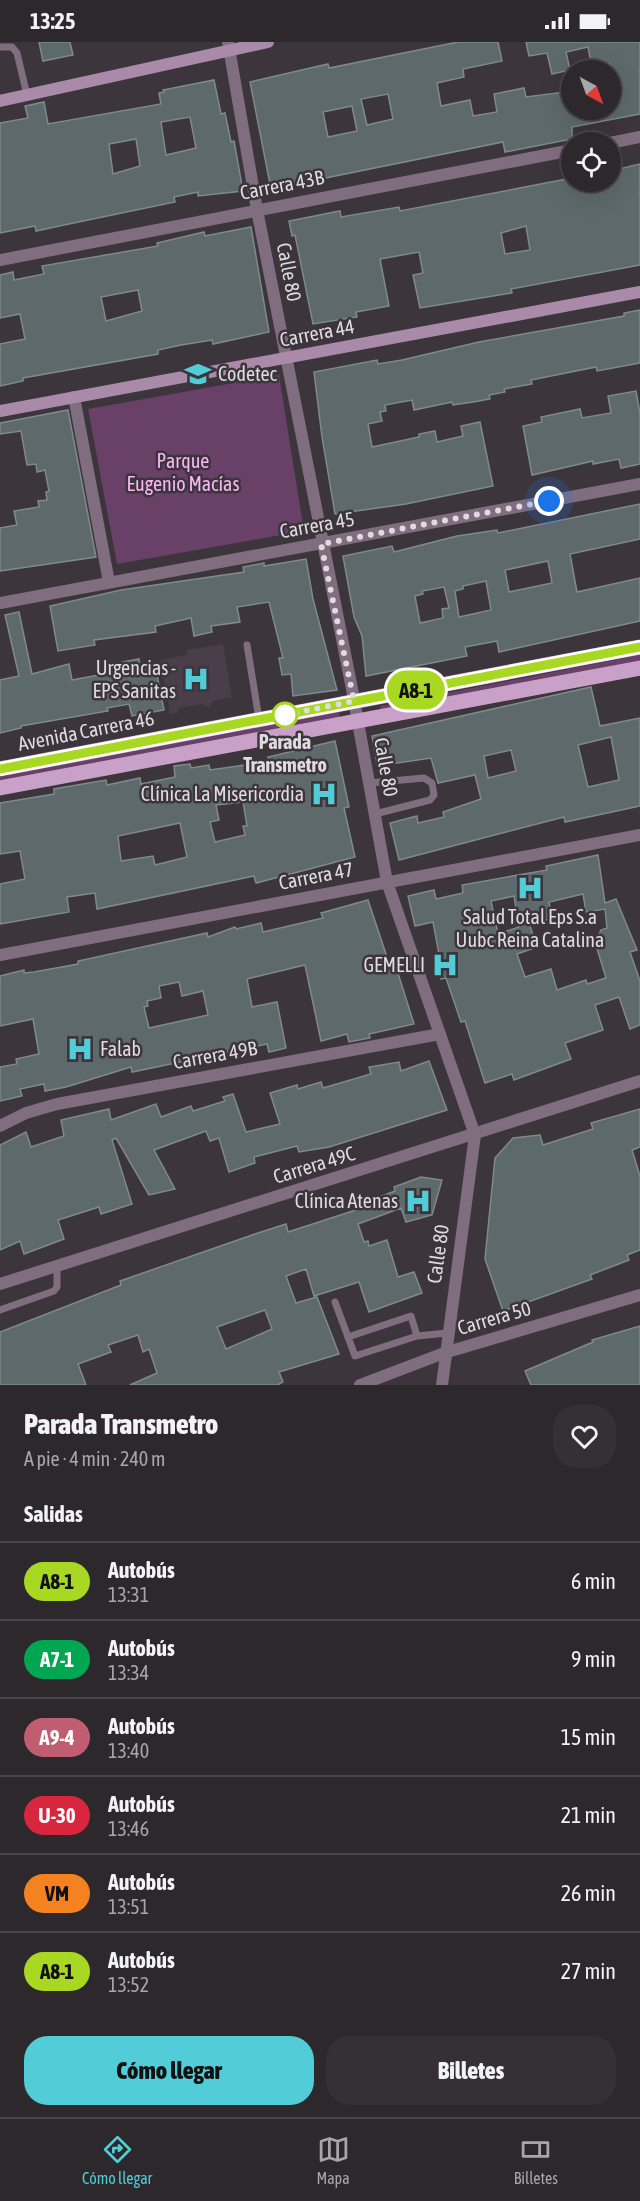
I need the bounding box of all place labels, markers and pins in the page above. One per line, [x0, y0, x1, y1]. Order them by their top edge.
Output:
school or university icon: Codetec [183, 359, 213, 389]
place label: Codetec [218, 362, 277, 385]
place label: Urgencias - EPS Sanitas [92, 656, 176, 702]
hospital icon: Urgencias - EPS Sanitas [181, 664, 211, 694]
marker: Parada Transmetro [272, 702, 298, 728]
place label: Parada Transmetro [243, 730, 327, 776]
hospital icon: Clínica La Misericordia [309, 779, 339, 809]
place label: Clínica La Misericordia [141, 782, 304, 805]
hospital icon: Salud Total Eps S.a Uubc Reina Catalina [515, 873, 545, 903]
place label: Salud Total Eps S.a Uubc Reina Catalina [456, 905, 604, 951]
hospital icon: GEMELLI [430, 950, 460, 980]
place label: GEMELLI [363, 953, 425, 976]
hospital icon: Falab [65, 1034, 95, 1064]
place label: Falab [100, 1037, 141, 1060]
hospital icon: Clínica Atenas [403, 1186, 433, 1216]
place label: Clínica Atenas [295, 1189, 398, 1212]

